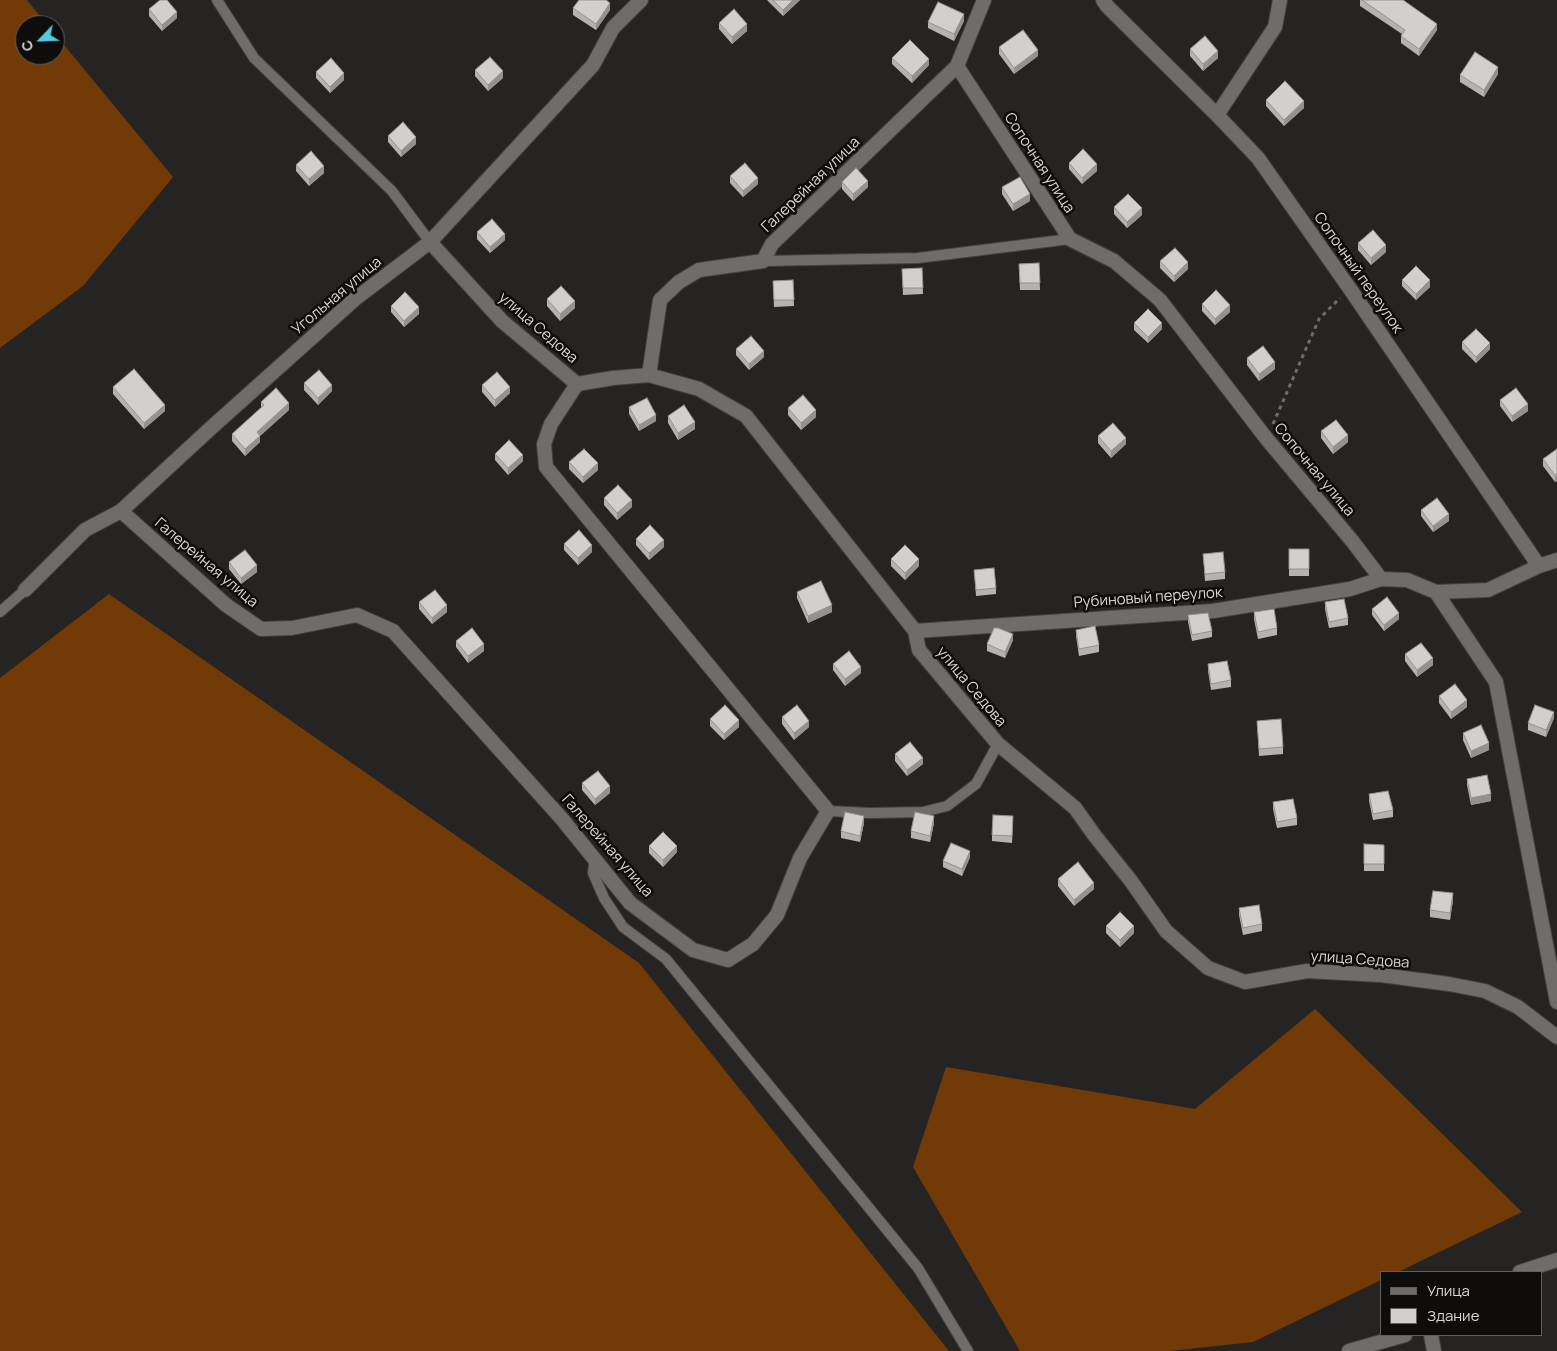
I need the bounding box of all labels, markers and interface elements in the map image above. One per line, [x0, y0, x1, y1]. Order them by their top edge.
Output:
north arrow [15, 15, 65, 65]
text: С [16, 37, 38, 54]
street label: Сопочная улица [1000, 109, 1078, 217]
street label: Галерейная улица [758, 133, 864, 237]
street label: Сопочный переулок [1310, 209, 1406, 337]
street label: Угольная улица [288, 253, 386, 339]
street label: улица Седова [495, 289, 581, 367]
street label: Сопочная улица [1270, 420, 1358, 520]
street label: Галерейная улица [151, 514, 261, 612]
street label: Рубиновый переулок [1073, 584, 1223, 612]
street label: улица Седова [932, 643, 1010, 731]
street label: Галерейная улица [558, 791, 656, 901]
street label: улица Седова [1310, 948, 1410, 972]
legend [1380, 1271, 1542, 1336]
text: Улица [1427, 1280, 1470, 1301]
text: Здание [1427, 1305, 1479, 1326]

